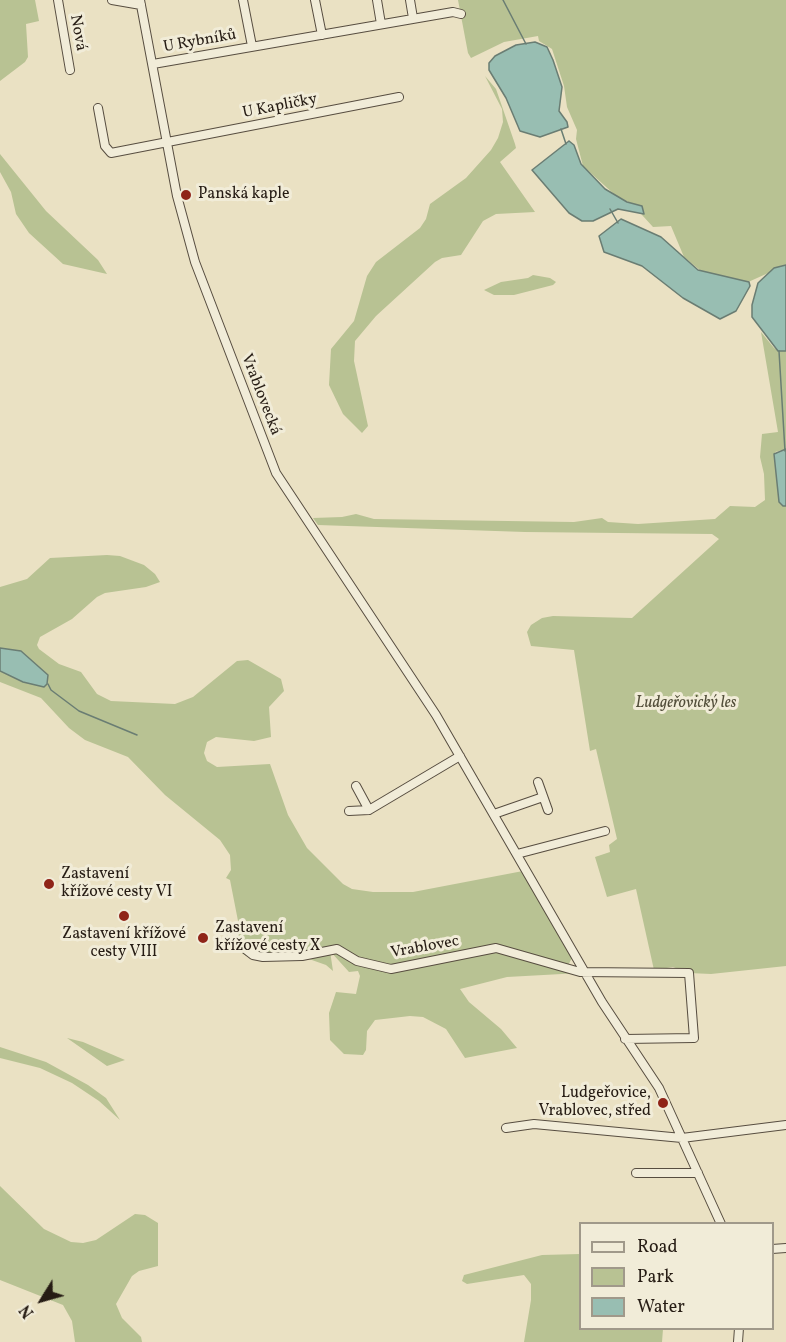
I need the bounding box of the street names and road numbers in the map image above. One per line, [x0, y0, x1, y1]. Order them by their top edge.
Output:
street label: Nová [64, 13, 90, 53]
street label: U Rybníků [162, 26, 238, 58]
street label: U Kapličky [241, 90, 319, 124]
street label: Vrablovecká [236, 352, 284, 438]
street label: Vrablovec [389, 933, 461, 963]

